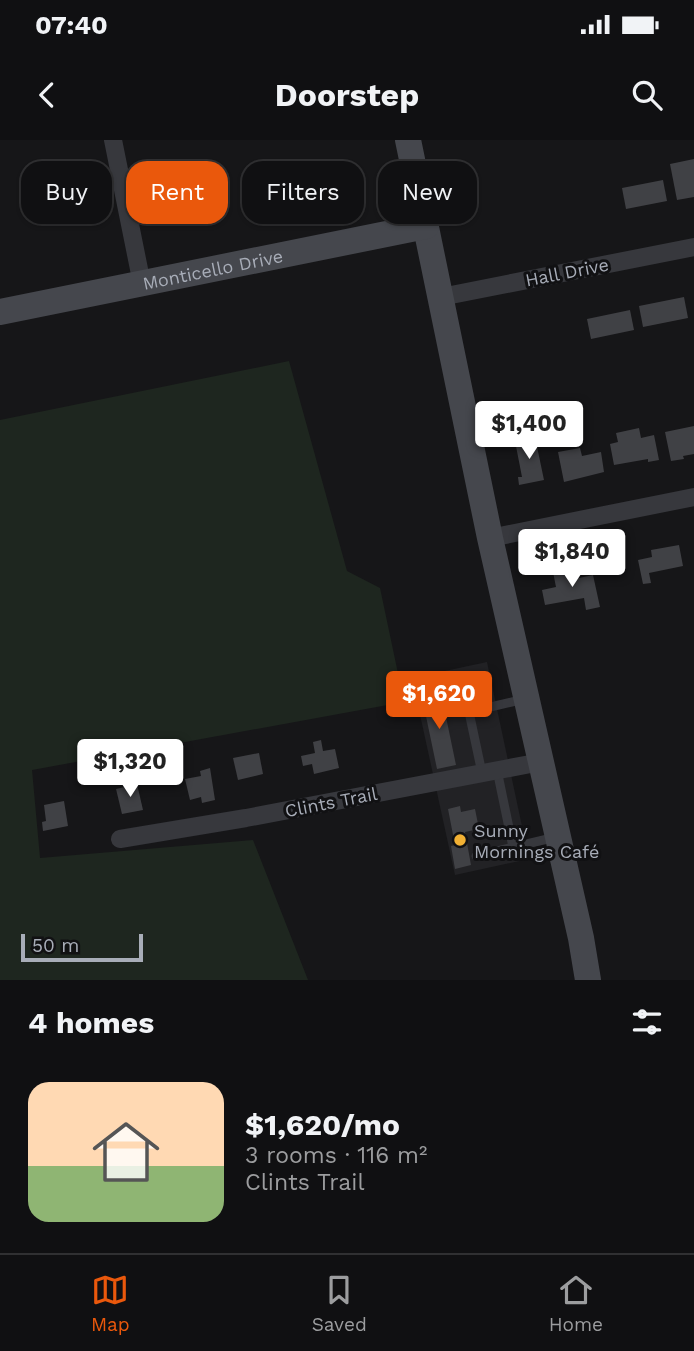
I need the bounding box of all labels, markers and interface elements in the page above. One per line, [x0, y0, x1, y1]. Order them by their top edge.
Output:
text: 07:40 [35, 10, 108, 40]
icon: back [28, 76, 66, 114]
text: Doorstep [275, 76, 419, 114]
icon: search [628, 76, 666, 114]
chip: Buy [21, 161, 112, 224]
chip: Rent [126, 161, 228, 224]
chip: Filters [242, 161, 364, 224]
chip: New [378, 161, 477, 224]
street label: Monticello Drive [141, 245, 285, 293]
street label: Hall Drive [523, 254, 611, 290]
pin: $1,400 [472, 402, 586, 461]
text: $1,400 [491, 410, 567, 437]
pin: $1,840 [515, 530, 629, 589]
text: $1,840 [534, 538, 610, 565]
pin: $1,620 [382, 672, 496, 731]
text: $1,620 [402, 680, 476, 707]
pin: $1,320 [73, 740, 187, 799]
text: $1,320 [93, 748, 167, 775]
street label: Clints Trail [283, 783, 379, 821]
place label: Sunny Mornings Café [474, 820, 599, 862]
marker: Sunny Mornings Café [452, 832, 468, 848]
scale bar [21, 931, 144, 963]
text: 50 m [32, 934, 79, 957]
icon: filters [628, 1003, 666, 1041]
text: 4 homes [28, 1005, 154, 1040]
text: $1,620/mo [245, 1107, 400, 1142]
icon: home [84, 1110, 168, 1194]
text: 3 rooms · 116 m² [245, 1142, 427, 1169]
text: Clints Trail [245, 1169, 365, 1196]
tab: Map [91, 1271, 130, 1336]
tab: Saved [312, 1271, 367, 1336]
tab: Home [549, 1271, 603, 1336]

